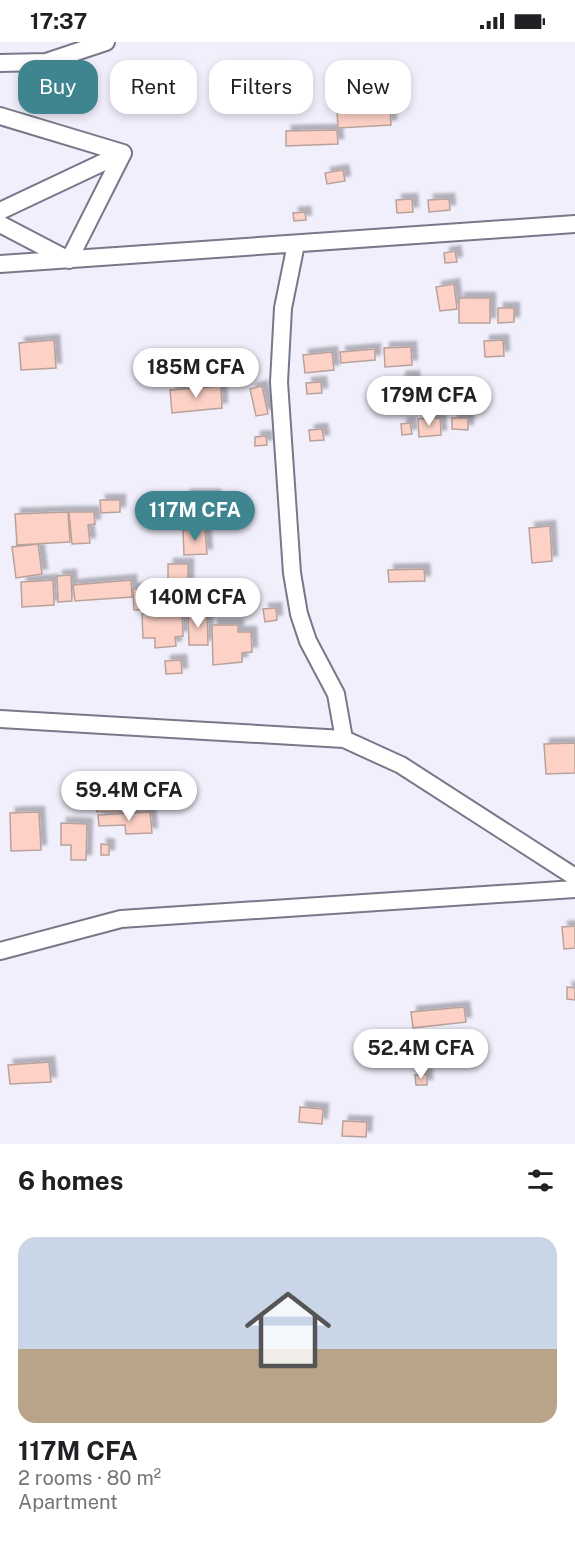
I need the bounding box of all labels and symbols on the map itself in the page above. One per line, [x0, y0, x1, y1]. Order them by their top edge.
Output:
pin: 185M CFA [134, 348, 258, 399]
pin: 179M CFA [367, 376, 491, 427]
pin: 117M CFA [133, 491, 257, 542]
pin: 140M CFA [136, 578, 260, 629]
pin: 59.4M CFA [60, 771, 198, 822]
pin: 52.4M CFA [352, 1029, 490, 1080]

